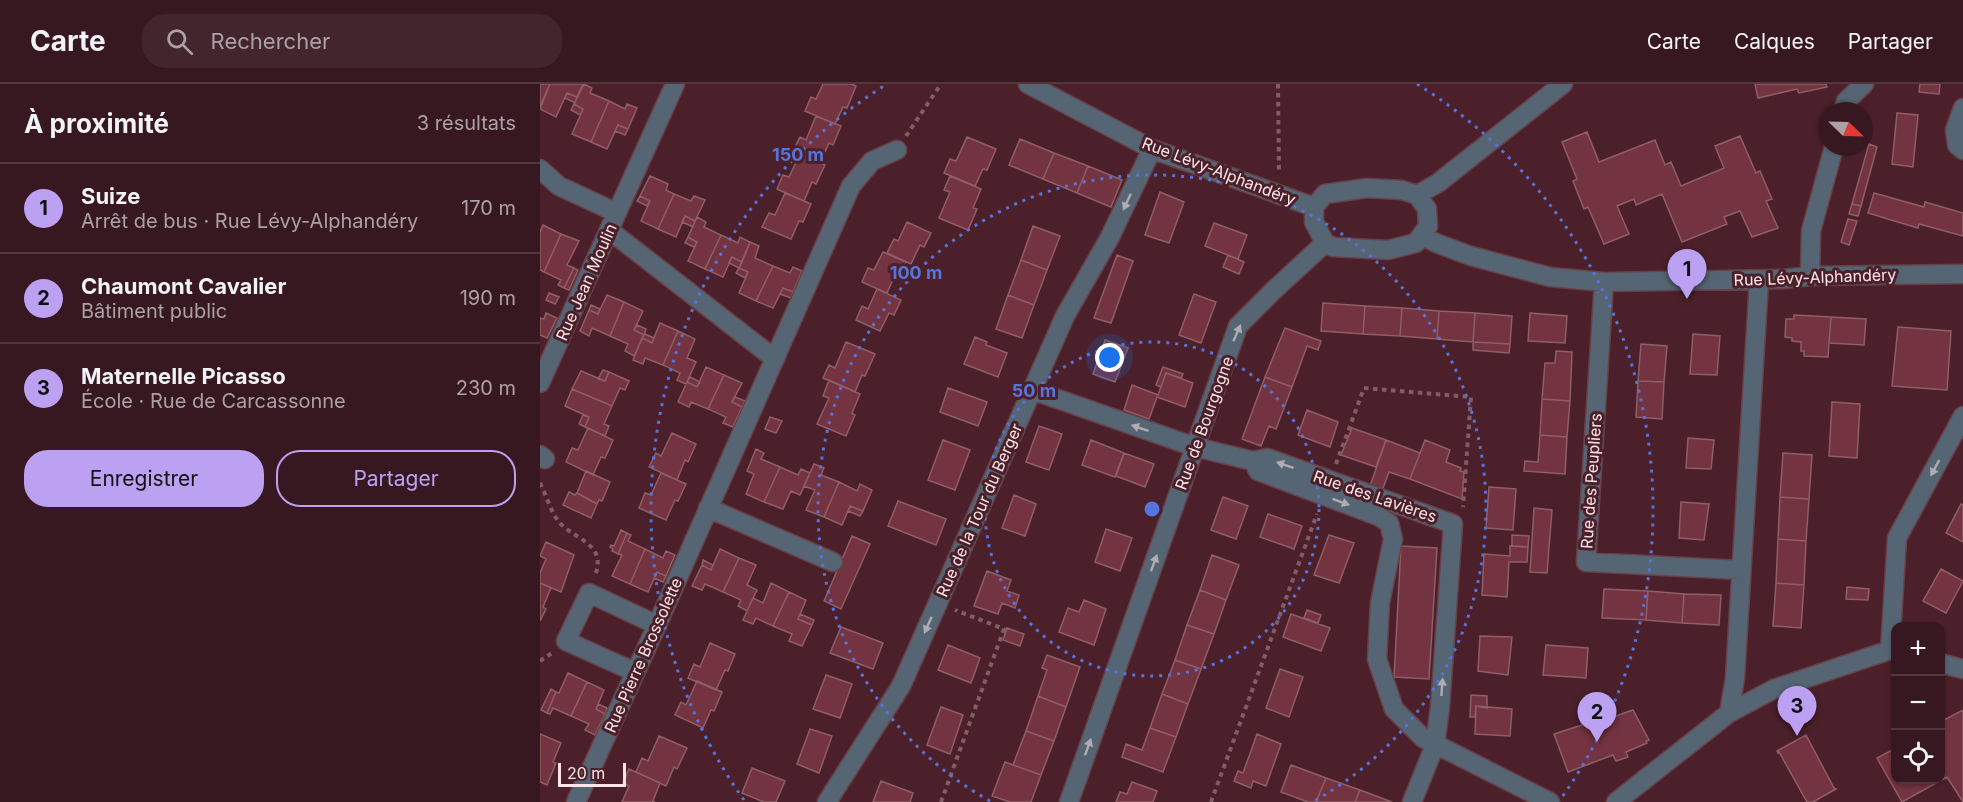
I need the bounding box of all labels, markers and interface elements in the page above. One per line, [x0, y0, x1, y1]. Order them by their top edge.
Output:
search box [142, 14, 562, 68]
text: Carte [30, 24, 106, 58]
icon: search [163, 25, 196, 58]
text: Rechercher [211, 28, 330, 54]
text: Carte [1647, 29, 1701, 54]
text: Calques [1734, 29, 1815, 54]
text: Partager [1848, 29, 1933, 54]
north arrow [1819, 102, 1873, 156]
text: À proximité [24, 108, 169, 139]
text: 3 résultats [417, 111, 516, 135]
street label: Rue Lévy-Alphandéry [1139, 132, 1299, 210]
text: 150 m [772, 144, 824, 165]
text: Suize [81, 183, 140, 209]
one-way arrow [1122, 193, 1131, 210]
text: 1 [39, 196, 48, 220]
text: 170 m [461, 196, 516, 220]
text: Arrêt de bus · Rue Lévy-Alphandéry [81, 209, 418, 233]
street label: Rue Jean Moulin [551, 220, 621, 344]
pin: 1 [1668, 250, 1706, 299]
text: 100 m [890, 262, 942, 283]
street label: Rue Lévy-Alphandéry [1733, 264, 1897, 290]
text: Chaumont Cavalier [81, 273, 286, 299]
text: 2 [37, 286, 50, 310]
text: 190 m [460, 286, 516, 310]
text: Bâtiment public [81, 299, 227, 323]
one-way arrow [1232, 324, 1241, 341]
your location [1095, 343, 1124, 372]
street label: Rue de Bourgogne [1171, 354, 1237, 492]
text: Maternelle Picasso [81, 363, 286, 389]
text: 3 [37, 376, 50, 400]
text: 230 m [456, 376, 516, 400]
text: 50 m [1012, 380, 1056, 401]
text: École · Rue de Carcassonne [81, 389, 346, 413]
street label: Rue des Peupliers [1576, 413, 1606, 549]
street label: Rue de la Tour du Berger [932, 420, 1026, 600]
one-way arrow [1131, 422, 1149, 432]
button: Enregistrer [24, 450, 264, 507]
button: Partager [276, 450, 516, 507]
one-way arrow [1276, 459, 1294, 469]
one-way arrow [1930, 460, 1940, 477]
street label: Rue des Lavières [1311, 466, 1439, 526]
one-way arrow [1332, 498, 1350, 508]
centre of rings [1142, 499, 1162, 519]
one-way arrow [1149, 554, 1159, 572]
street label: Rue Pierre Brossolette [600, 574, 686, 736]
one-way arrow [923, 616, 933, 634]
map controls [1891, 622, 1945, 784]
button: + [1891, 622, 1945, 676]
button: − [1891, 676, 1945, 730]
one-way arrow [1437, 678, 1446, 697]
pin: 3 [1778, 686, 1816, 736]
pin: 2 [1578, 692, 1616, 742]
button: locate [1891, 730, 1945, 784]
one-way arrow [1084, 738, 1094, 756]
scale bar [558, 760, 626, 788]
text: 20 m [567, 763, 605, 783]

